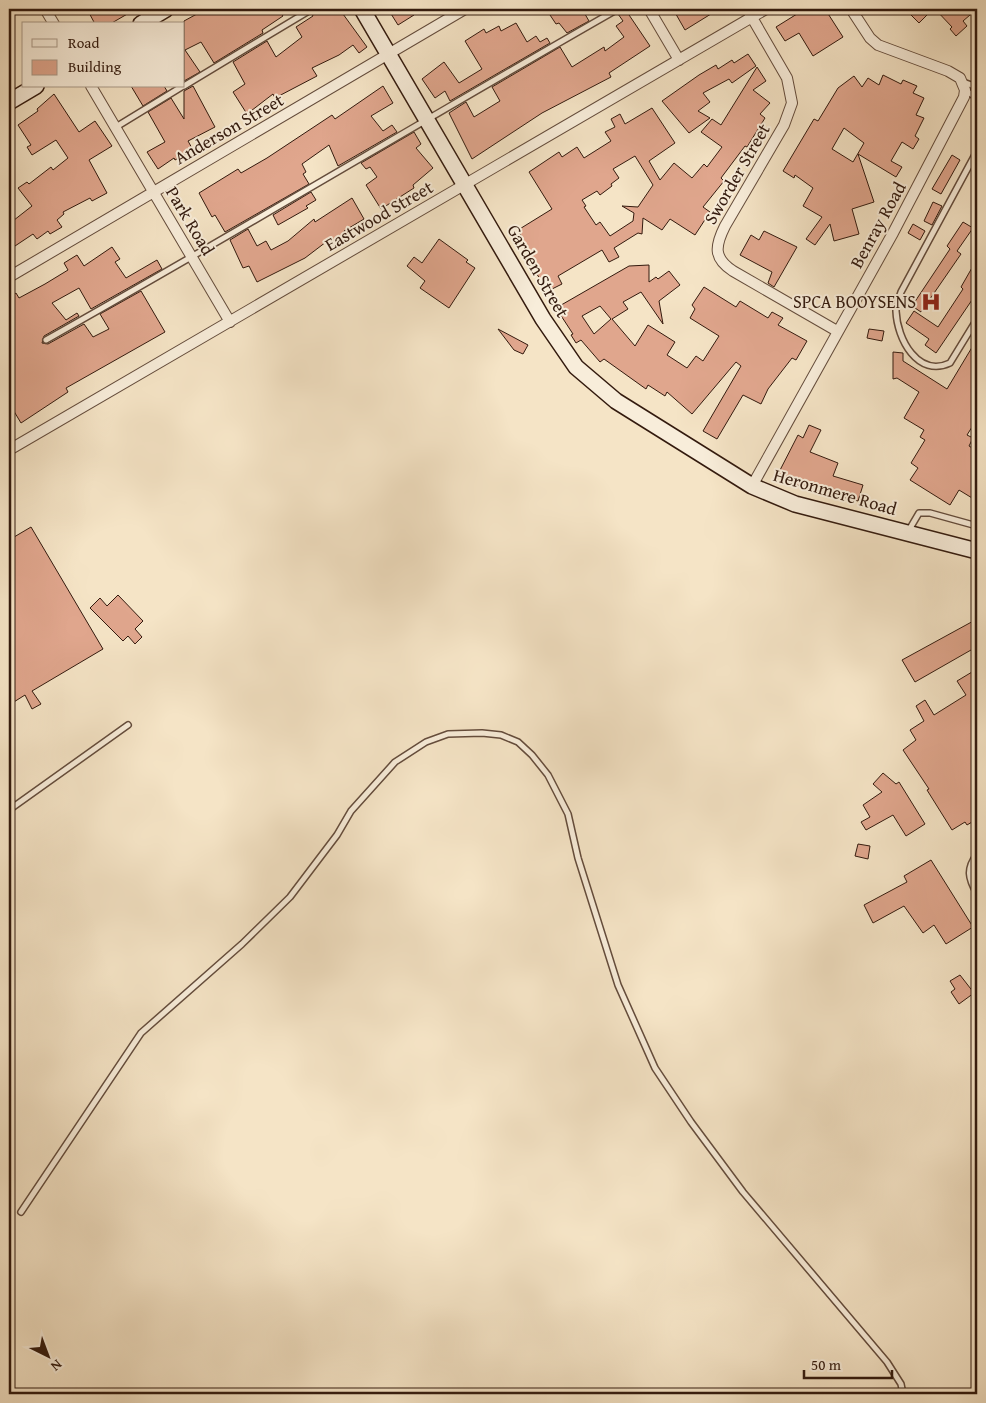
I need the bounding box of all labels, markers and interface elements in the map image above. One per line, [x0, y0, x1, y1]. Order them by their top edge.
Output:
legend [22, 22, 185, 88]
text: Road [68, 32, 99, 53]
text: Building [68, 56, 122, 77]
street label: Anderson Street [169, 86, 289, 171]
street label: Sworder Street [697, 118, 777, 229]
street label: Eastwood Street [320, 173, 438, 258]
street label: Benray Road [843, 176, 913, 273]
street label: Park Road [159, 181, 222, 261]
street label: Garden Street [501, 219, 576, 323]
place label: SPCA BOOYSENS [793, 288, 916, 315]
hospital icon: SPCA BOOYSENS [920, 291, 942, 313]
street label: Heronmere Road [770, 461, 900, 522]
north arrow [22, 1330, 72, 1380]
scale bar [804, 1348, 891, 1380]
text: 50 m [811, 1354, 842, 1375]
text: N [46, 1355, 67, 1377]

